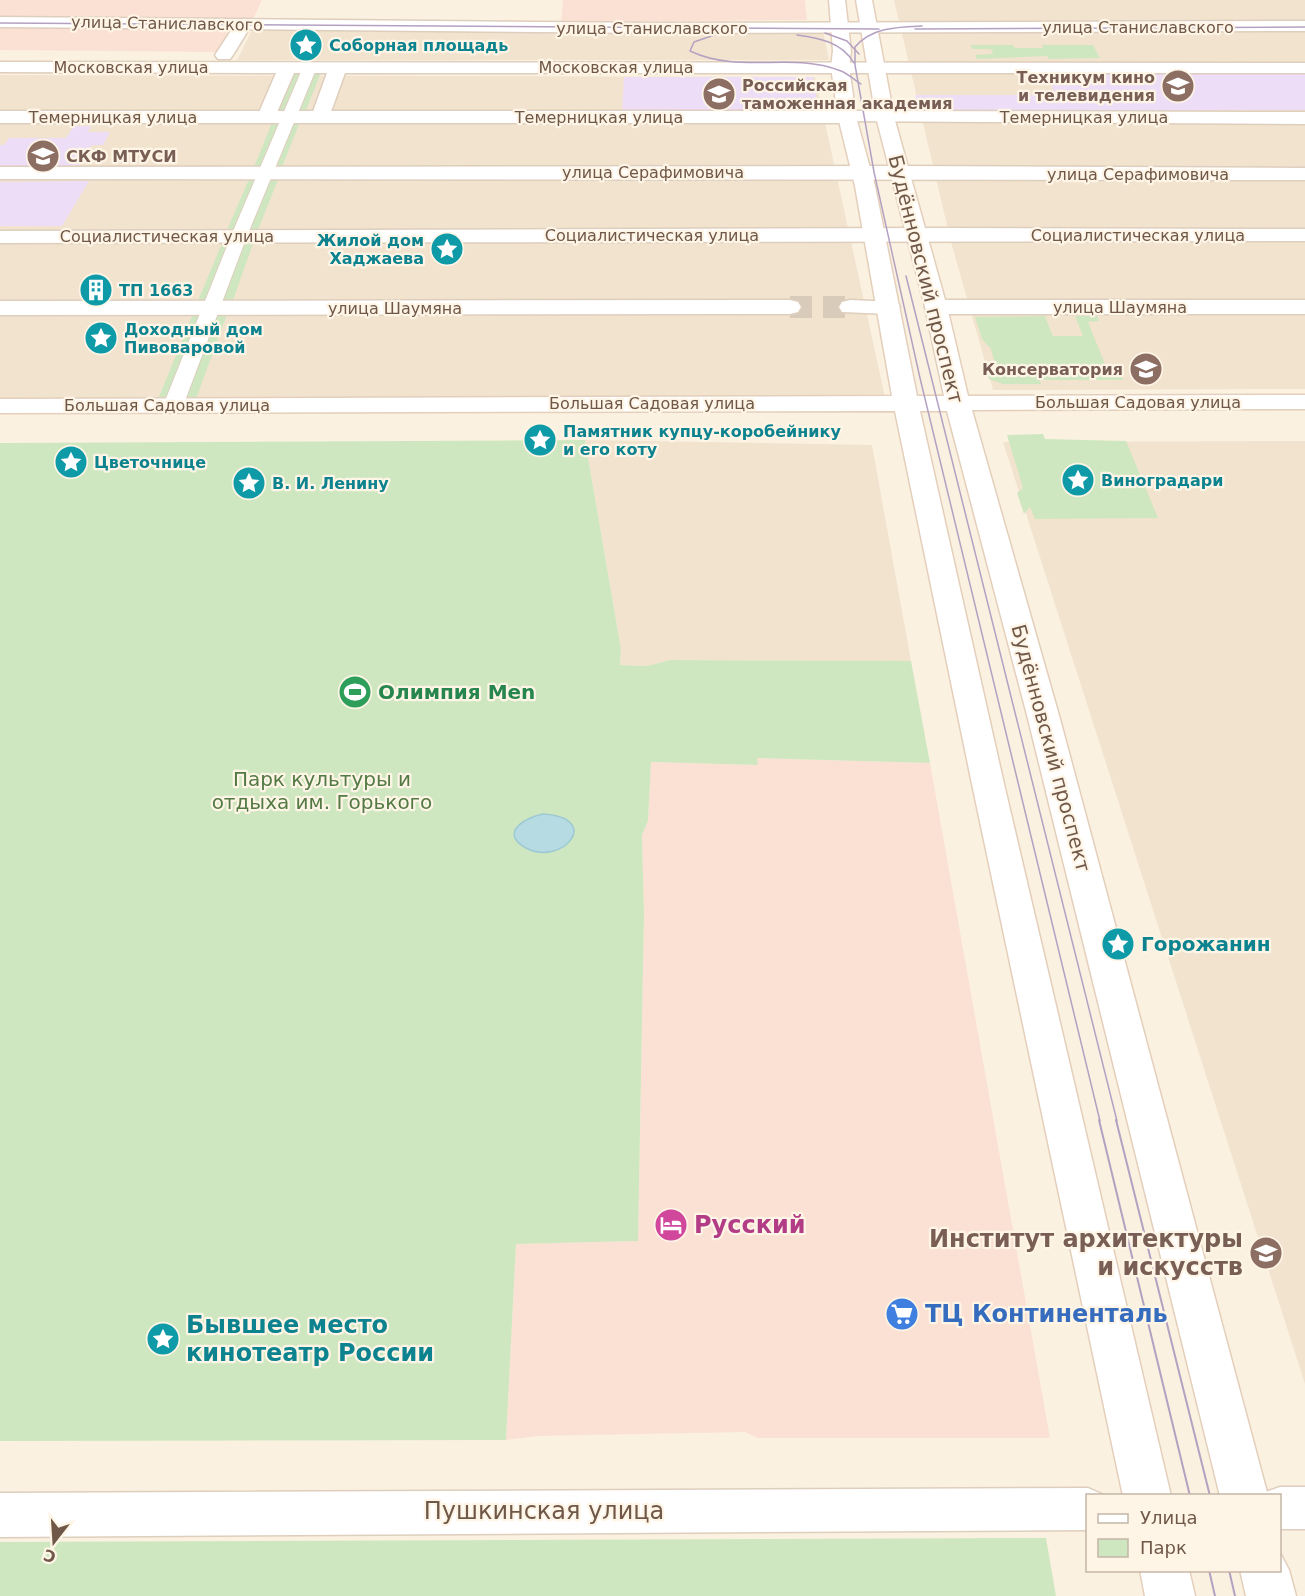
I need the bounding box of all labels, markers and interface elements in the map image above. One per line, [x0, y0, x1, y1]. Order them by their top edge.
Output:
street label: улица Станиславского [71, 12, 263, 35]
street label: улица Станиславского [1042, 18, 1234, 37]
street label: улица Станиславского [556, 19, 748, 38]
place icon: Соборная площадь [288, 27, 324, 63]
place label: Соборная площадь [329, 36, 508, 55]
street label: Московская улица [53, 58, 209, 77]
street label: Московская улица [538, 58, 694, 77]
place label: Техникум кино и телевидения [1017, 68, 1155, 105]
school or university icon: Техникум кино и телевидения [1160, 68, 1196, 104]
school or university icon: Российская таможенная академия [701, 76, 737, 112]
place label: Российская таможенная академия [742, 76, 952, 113]
street label: Темерницкая улица [28, 108, 197, 127]
street label: Темерницкая улица [514, 108, 683, 127]
street label: Темерницкая улица [999, 108, 1168, 127]
school or university icon: СКФ МТУСИ [25, 138, 61, 174]
place label: СКФ МТУСИ [66, 147, 177, 166]
street label: Будённовский проспект [883, 152, 969, 406]
street label: улица Серафимовича [562, 163, 744, 182]
street label: улица Серафимовича [1047, 165, 1229, 184]
street label: Социалистическая улица [545, 226, 759, 245]
street label: Социалистическая улица [1031, 226, 1245, 245]
street label: Социалистическая улица [60, 227, 274, 246]
place label: Жилой дом Хаджаева [317, 231, 424, 268]
place icon: Жилой дом Хаджаева [429, 231, 465, 267]
building icon: ТП 1663 [78, 272, 114, 308]
place label: ТП 1663 [119, 281, 193, 300]
street label: улица Шаумяна [1053, 298, 1187, 317]
street label: улица Шаумяна [328, 299, 462, 318]
place icon: Доходный дом Пивоваровой [83, 320, 119, 356]
place label: Доходный дом Пивоваровой [124, 320, 263, 357]
school or university icon: Консерватория [1128, 351, 1164, 387]
place label: Консерватория [982, 360, 1123, 379]
street label: Большая Садовая улица [1035, 393, 1241, 412]
street label: Большая Садовая улица [549, 394, 755, 413]
street label: Большая Садовая улица [64, 396, 270, 415]
place icon: Памятник купцу-коробейнику и его коту [522, 422, 558, 458]
place label: Памятник купцу-коробейнику и его коту [563, 422, 841, 459]
place icon: Цветочнице [53, 444, 89, 480]
place label: Цветочнице [94, 453, 206, 472]
place icon: Виноградари [1060, 462, 1096, 498]
place icon: В. И. Ленину [231, 465, 267, 501]
place label: Виноградари [1101, 471, 1223, 490]
place label: В. И. Ленину [272, 474, 389, 493]
street label: Будённовский проспект [1006, 622, 1096, 875]
sports icon: Олимпия Men [337, 674, 373, 710]
place label: Олимпия Men [378, 680, 535, 704]
park label: Парк культуры и отдыха им. Горького [212, 767, 432, 814]
place icon: Горожанин [1100, 926, 1136, 962]
place label: Горожанин [1141, 932, 1271, 956]
hotel icon: Русский [653, 1207, 689, 1243]
place label: Русский [694, 1211, 806, 1239]
place label: Институт архитектуры и искусств [929, 1225, 1243, 1281]
school or university icon: Институт архитектуры и искусств [1248, 1235, 1284, 1271]
supermarket icon: ТЦ Континенталь [884, 1296, 920, 1332]
place label: ТЦ Континенталь [925, 1300, 1168, 1328]
place label: Бывшее место кинотеатр России [186, 1311, 434, 1367]
place icon: Бывшее место кинотеатр России [145, 1321, 181, 1357]
legend [1086, 1494, 1281, 1572]
street label: Пушкинская улица [424, 1497, 664, 1525]
text: Улица [1140, 1507, 1197, 1528]
north arrow [24, 1512, 84, 1572]
text: Парк [1140, 1537, 1187, 1558]
text: С [41, 1545, 58, 1567]

